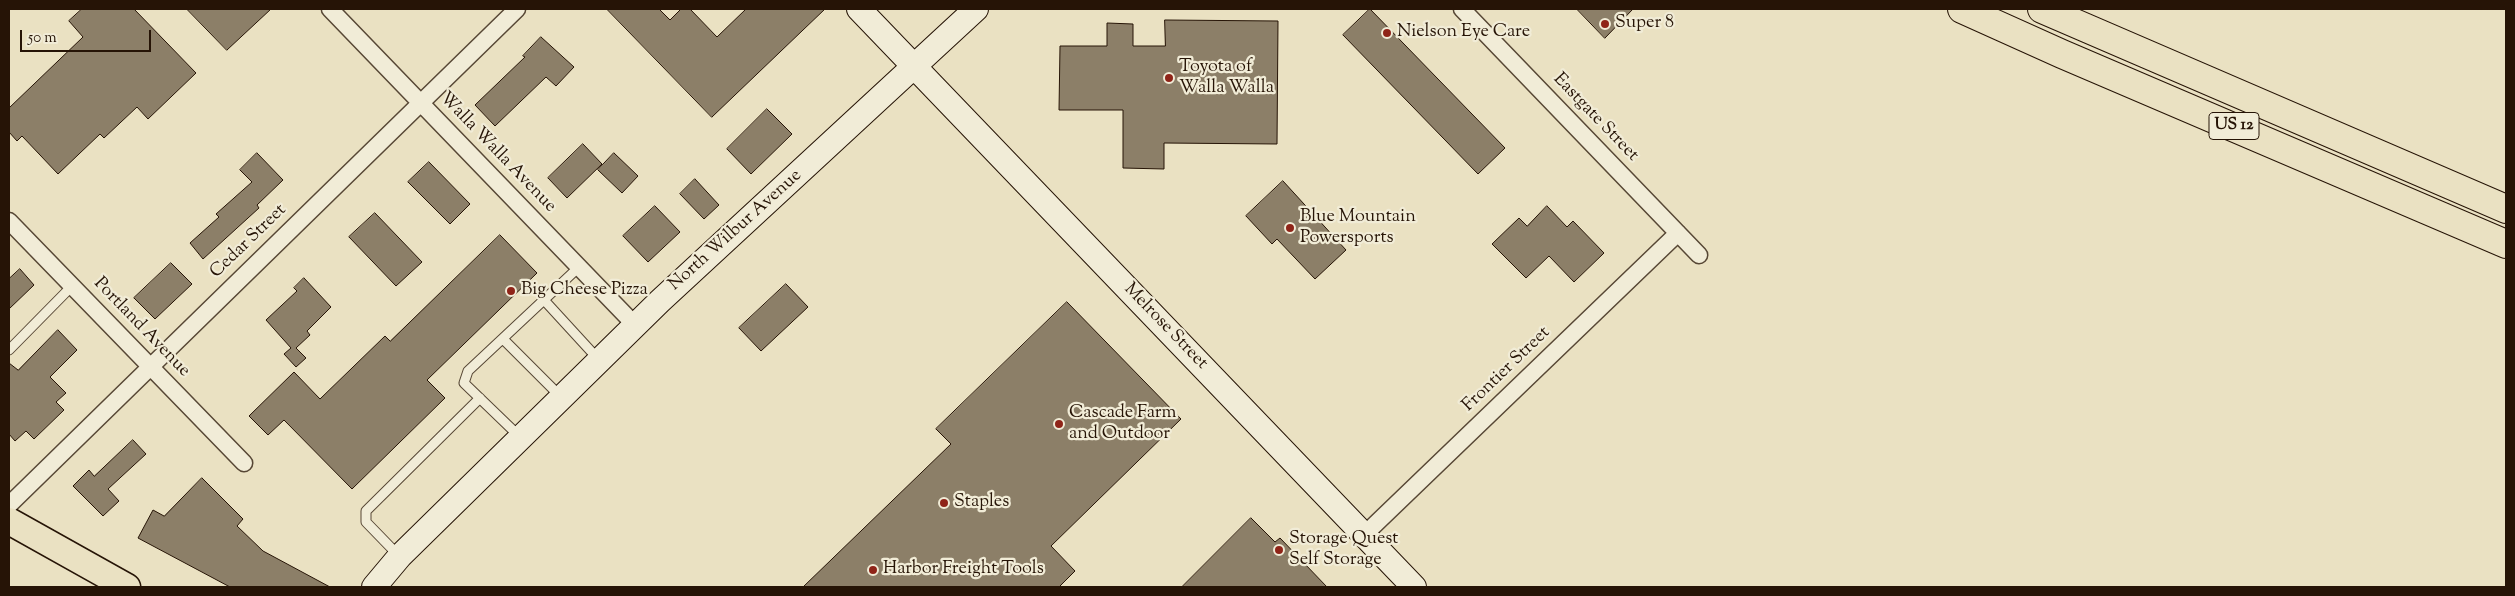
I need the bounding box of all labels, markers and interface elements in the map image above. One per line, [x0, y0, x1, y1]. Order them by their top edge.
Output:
place label: Super 8 [1615, 13, 1674, 35]
marker: Super 8 [1599, 18, 1611, 30]
scale bar [22, 20, 154, 52]
place label: Nielson Eye Care [1397, 22, 1530, 44]
marker: Nielson Eye Care [1381, 27, 1393, 39]
text: 50 m [28, 28, 57, 49]
place label: Toyota of Walla Walla [1179, 57, 1274, 100]
street label: Eastgate Street [1548, 69, 1642, 167]
marker: Toyota of Walla Walla [1163, 72, 1175, 84]
street label: Walla Walla Avenue [434, 88, 560, 218]
road number: US 12 [2209, 112, 2259, 140]
street label: North Wilbur Avenue [665, 166, 807, 296]
street label: Cedar Street [206, 200, 292, 284]
place label: Blue Mountain Powersports [1300, 207, 1416, 250]
marker: Blue Mountain Powersports [1284, 222, 1296, 234]
street label: Portland Avenue [88, 274, 194, 382]
street label: Melrose Street [1118, 279, 1212, 375]
place label: Big Cheese Pizza [521, 280, 648, 302]
marker: Big Cheese Pizza [505, 285, 517, 297]
street label: Frontier Street [1459, 323, 1555, 417]
place label: Cascade Farm and Outdoor [1069, 403, 1176, 446]
marker: Cascade Farm and Outdoor [1053, 418, 1065, 430]
place label: Staples [954, 492, 1009, 514]
marker: Staples [938, 497, 950, 509]
place label: Storage Quest Self Storage [1289, 529, 1399, 572]
marker: Storage Quest Self Storage [1273, 544, 1285, 556]
place label: Harbor Freight Tools [883, 559, 1044, 581]
marker: Harbor Freight Tools [867, 564, 879, 576]

